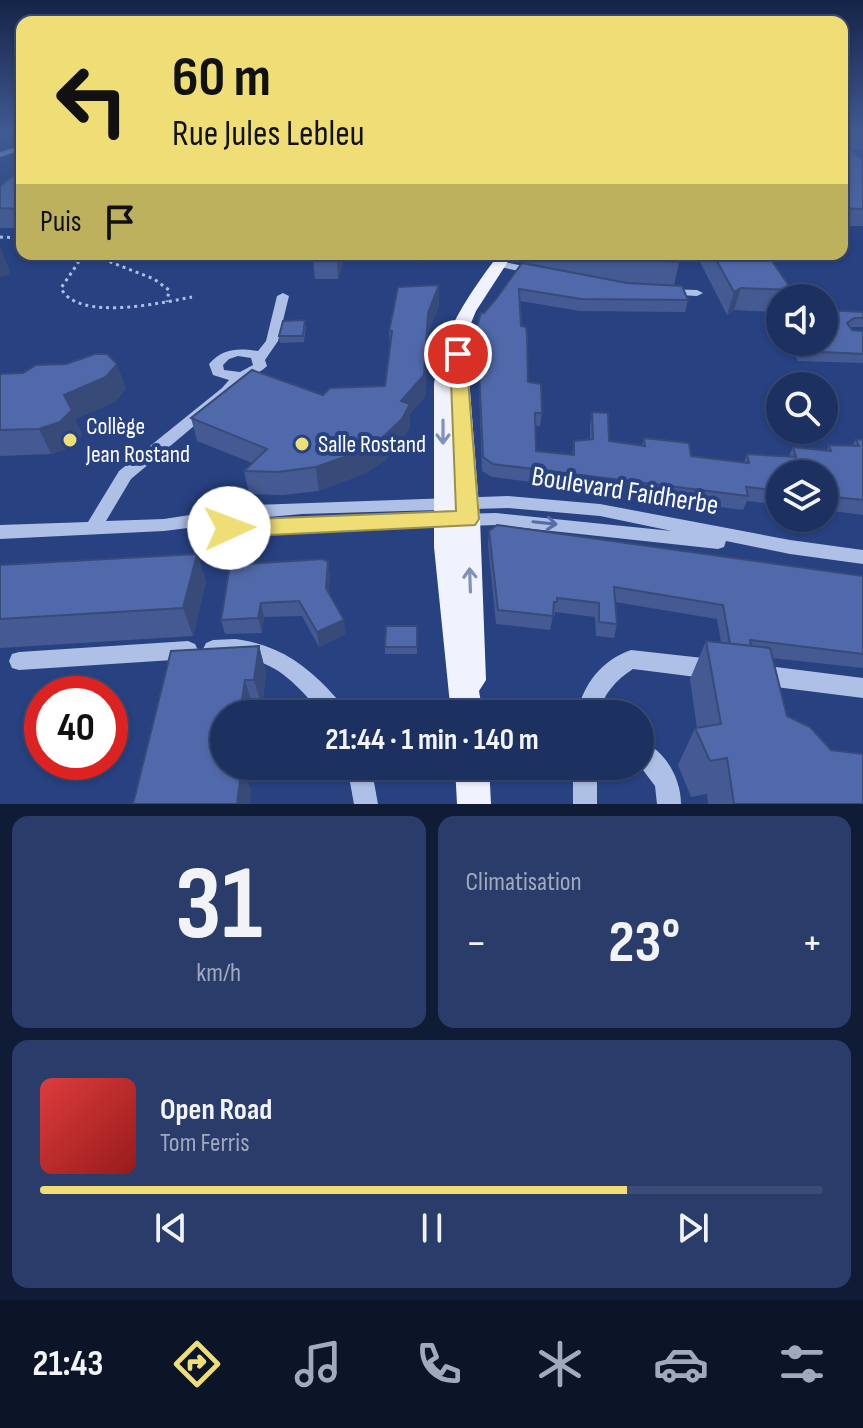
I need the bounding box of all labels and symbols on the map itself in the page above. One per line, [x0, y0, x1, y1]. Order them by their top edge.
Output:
pin [424, 320, 492, 388]
place label: Collège Jean Rostand [85, 412, 190, 469]
one-way arrow [435, 418, 451, 445]
place label: Salle Rostand [318, 430, 426, 459]
marker: Collège Jean Rostand [61, 431, 79, 449]
marker: Salle Rostand [293, 435, 311, 453]
street label: Boulevard Faidherbe [529, 460, 721, 522]
position arrow [187, 486, 271, 570]
one-way arrow [531, 515, 558, 530]
one-way arrow [462, 567, 477, 594]
speed limit sign: 40 [24, 676, 128, 780]

